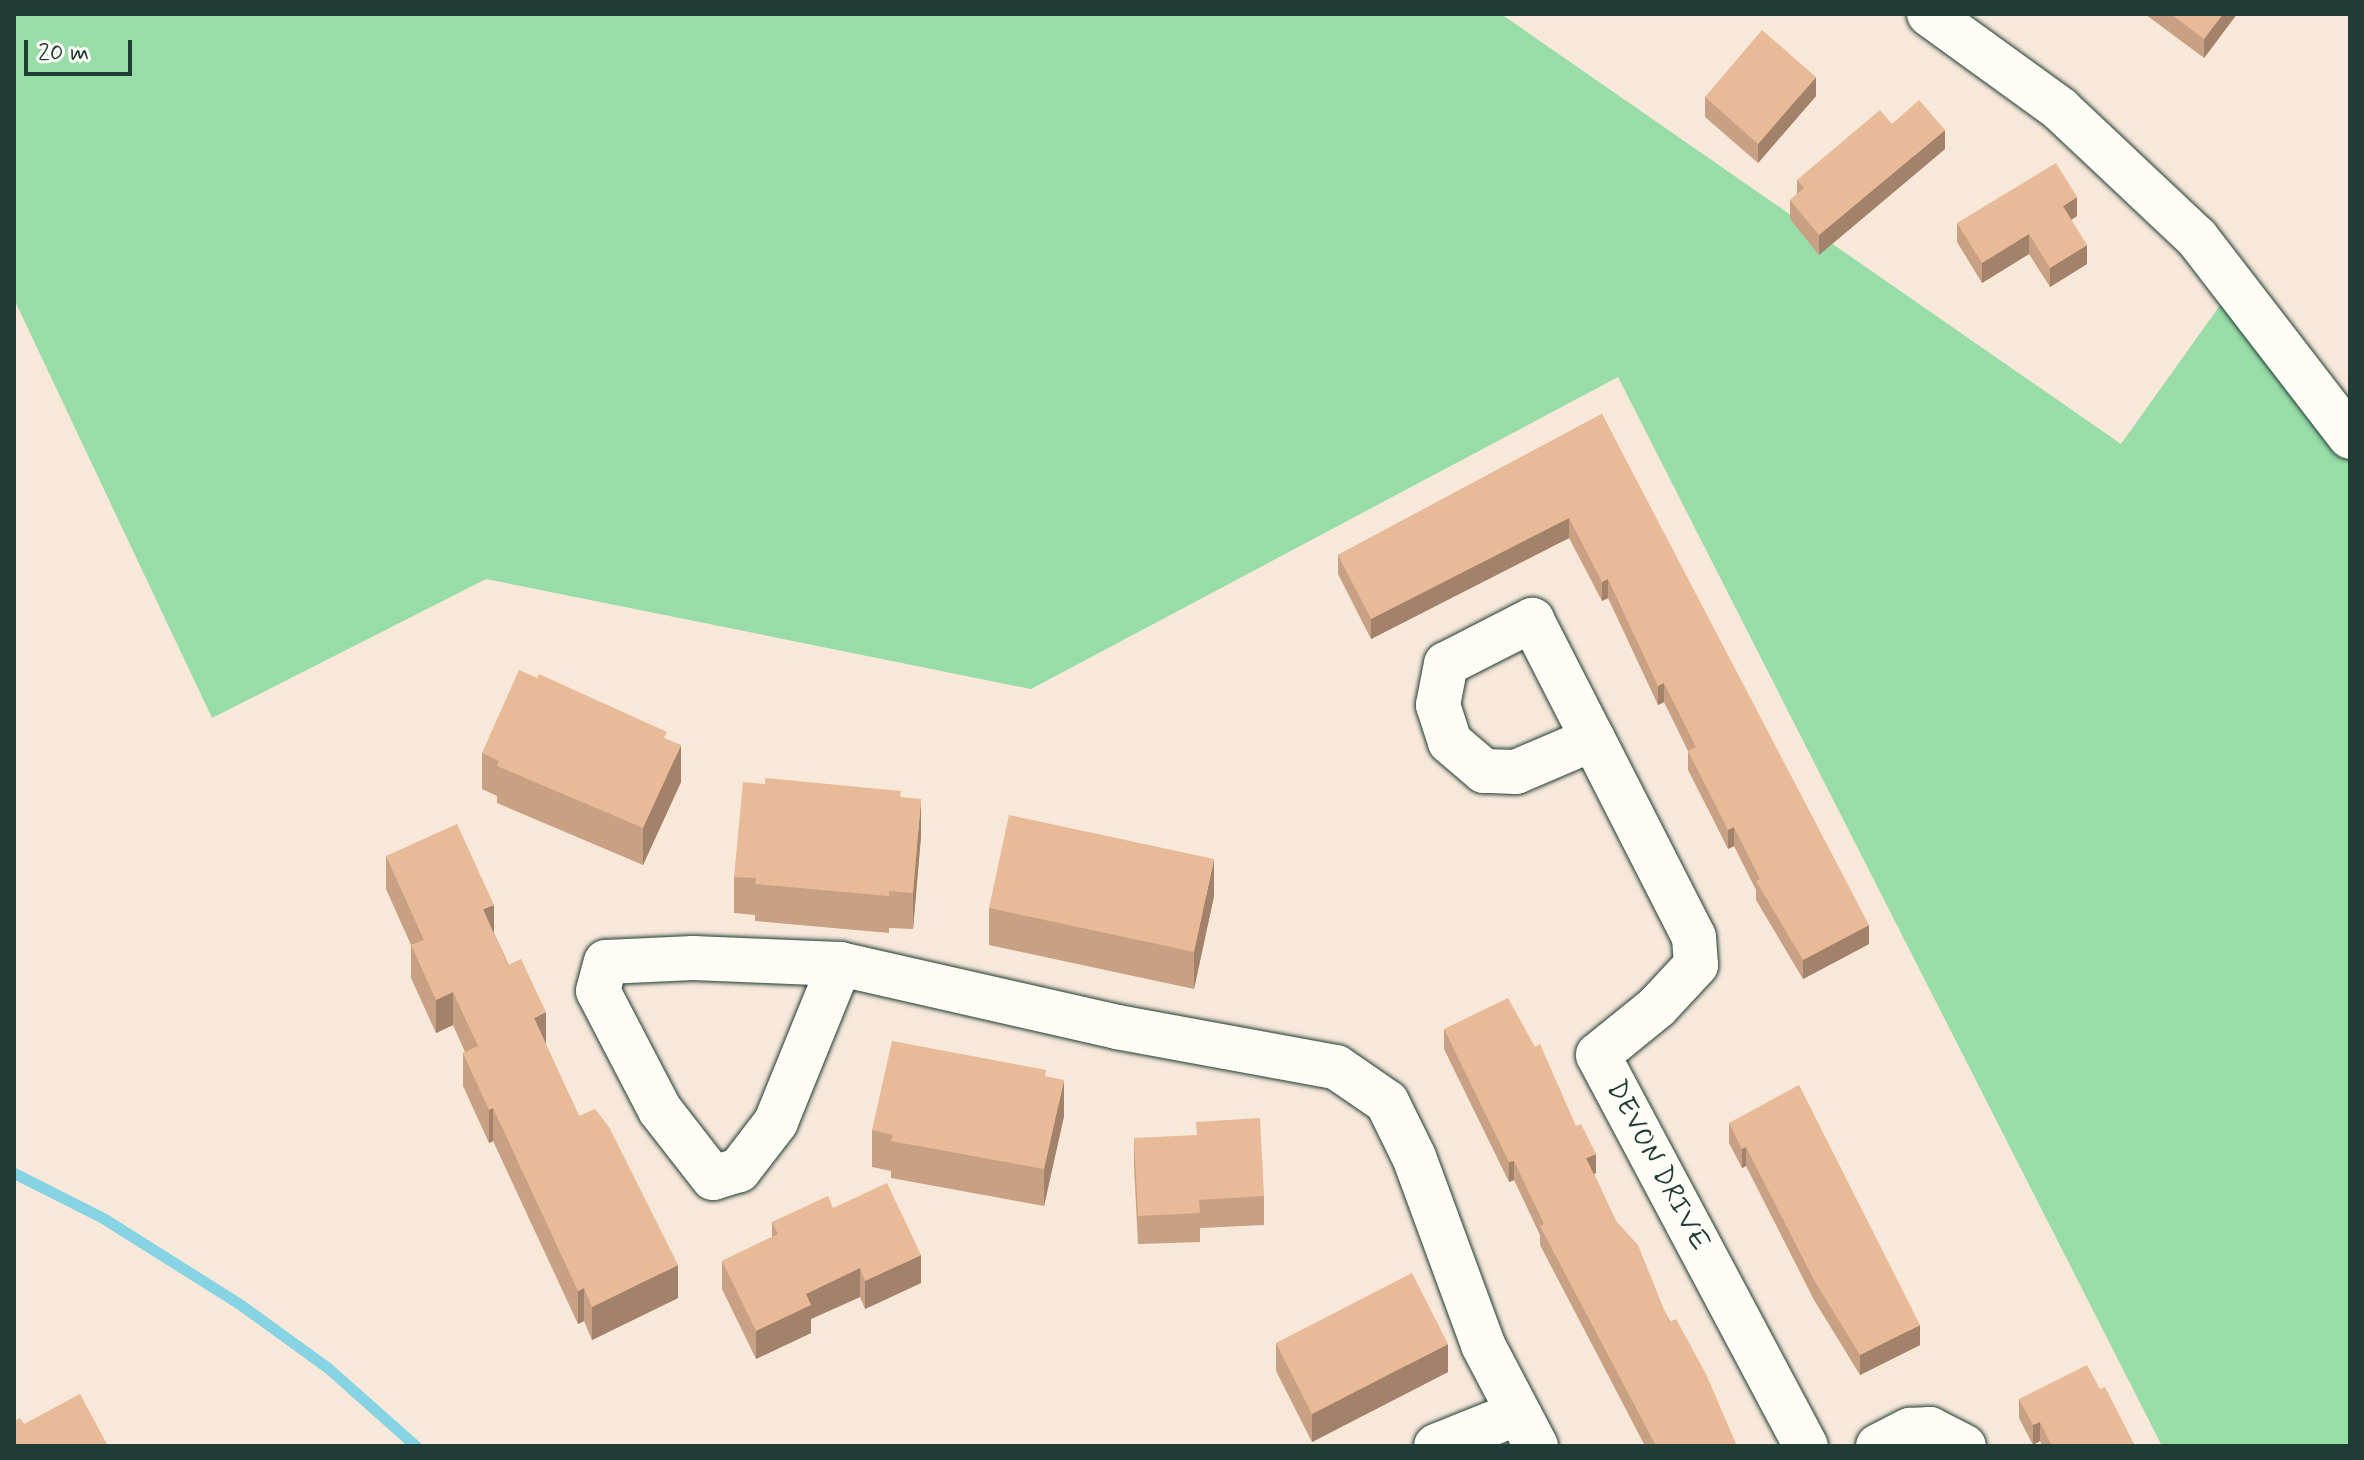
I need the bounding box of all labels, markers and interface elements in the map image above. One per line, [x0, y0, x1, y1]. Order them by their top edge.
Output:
scale bar [28, 24, 136, 74]
text: 20 m [38, 38, 89, 69]
street label: DEVON DRIVE [1598, 1075, 1716, 1257]

